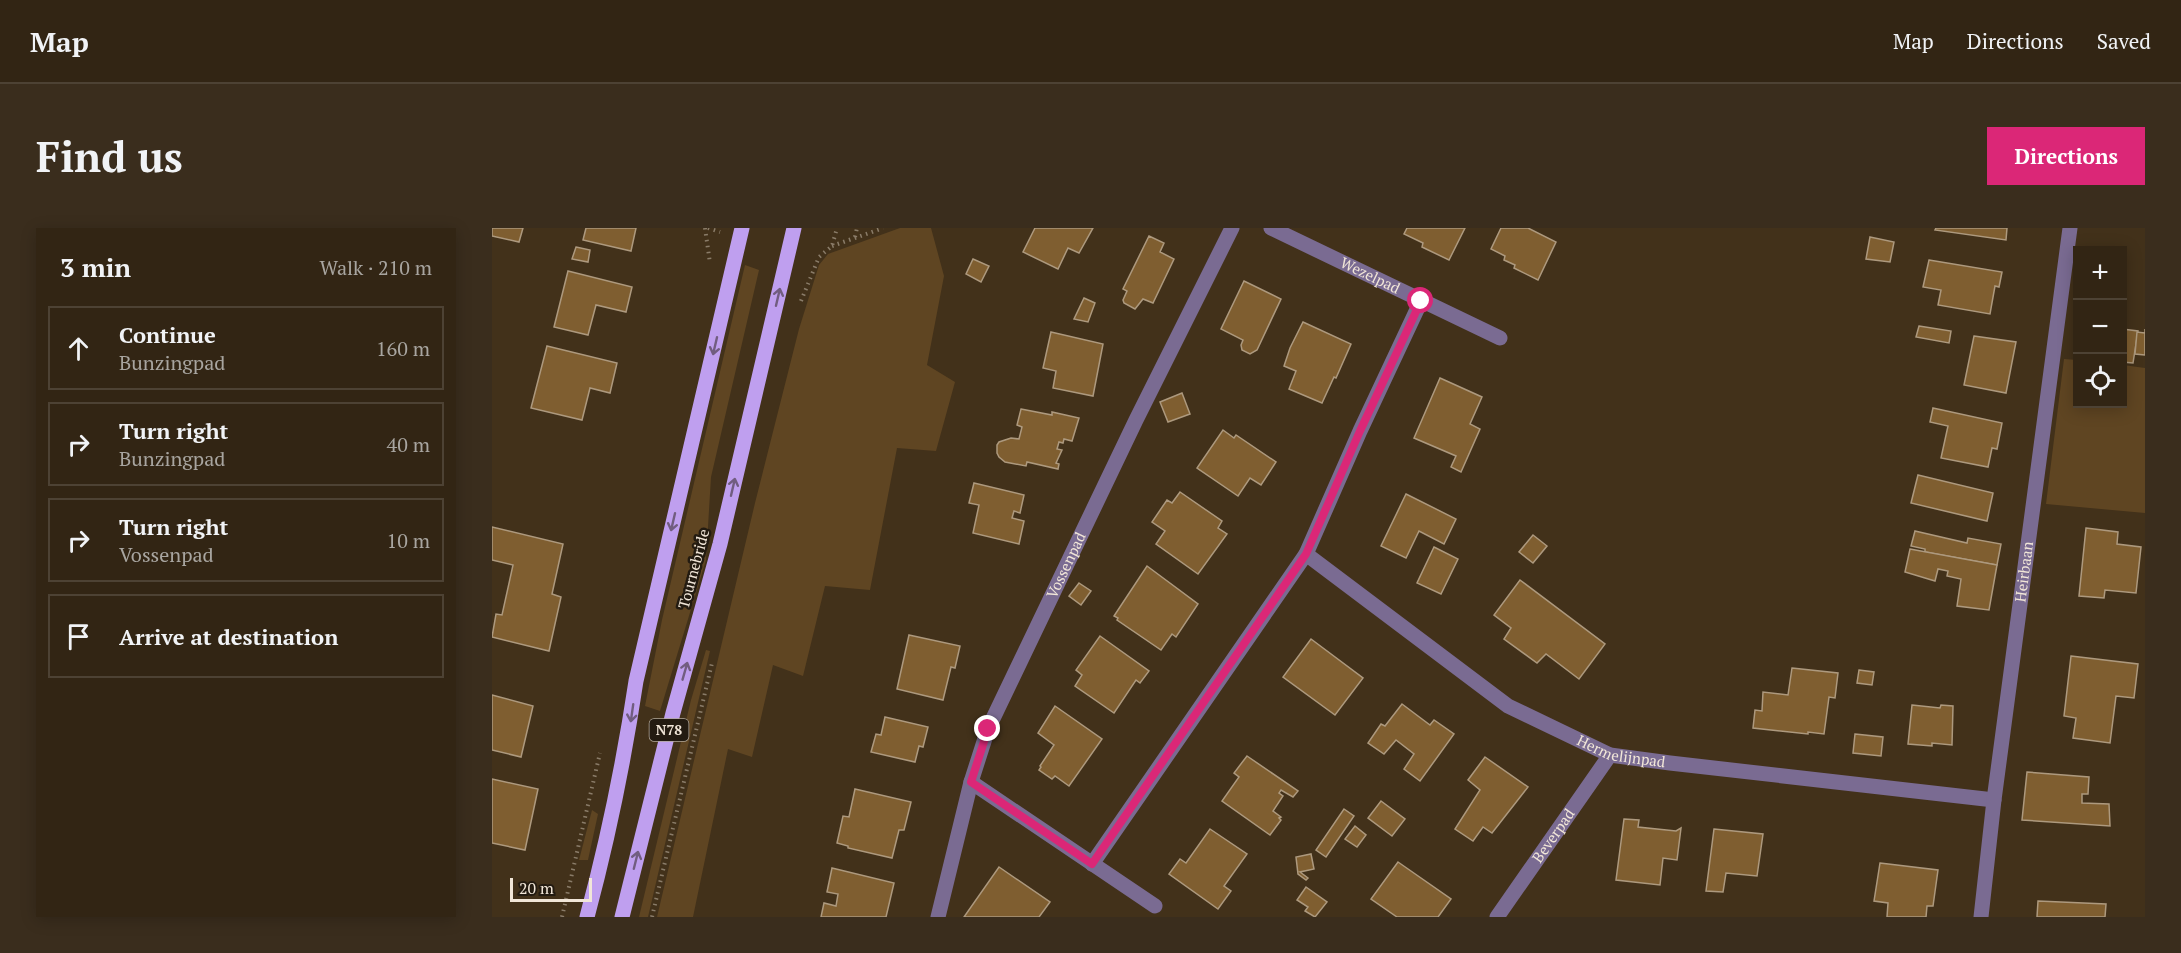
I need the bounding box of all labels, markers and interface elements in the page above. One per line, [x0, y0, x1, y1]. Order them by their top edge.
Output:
text: Map [30, 23, 89, 60]
text: Map [1893, 27, 1934, 55]
text: Directions [1967, 27, 2064, 55]
text: Saved [2097, 27, 2151, 55]
button: Directions [1987, 127, 2145, 185]
text: Find us [36, 128, 183, 184]
map controls [2073, 246, 2127, 408]
button: + [2073, 246, 2127, 300]
text: 3 min [60, 250, 131, 284]
street label: Wezelpad [1337, 252, 1404, 298]
text: Walk · 210 m [320, 254, 432, 281]
route start [1407, 287, 1433, 313]
one-way arrow [772, 288, 784, 307]
button: − [2073, 300, 2127, 354]
text: Continue [119, 320, 216, 349]
icon: ahead [62, 332, 95, 365]
text: 160 m [376, 335, 430, 362]
one-way arrow [708, 337, 720, 356]
text: Bunzingpad [119, 349, 225, 376]
button: locate [2073, 354, 2127, 408]
text: Turn right [119, 416, 228, 445]
icon: right [62, 428, 95, 461]
text: 40 m [387, 431, 430, 458]
text: Bunzingpad [119, 445, 225, 472]
one-way arrow [728, 478, 740, 497]
text: Turn right [119, 512, 228, 541]
one-way arrow [667, 513, 679, 532]
icon: right [62, 524, 95, 557]
text: 10 m [387, 527, 430, 554]
street label: Tournebride [673, 527, 713, 611]
street label: Vossenpad [1041, 529, 1090, 601]
street label: Heirbaan [2009, 540, 2037, 603]
text: Vossenpad [119, 541, 214, 568]
icon: arrive [62, 620, 95, 653]
text: Arrive at destination [119, 622, 338, 651]
one-way arrow [679, 662, 691, 681]
one-way arrow [626, 703, 637, 722]
route end [974, 715, 1000, 741]
road number: N78 [650, 719, 688, 741]
street label: Hermelijnpad [1574, 730, 1667, 771]
street label: Beverpad [1527, 804, 1579, 866]
one-way arrow [631, 851, 643, 870]
scale bar [510, 875, 592, 902]
text: 20 m [519, 877, 554, 899]

